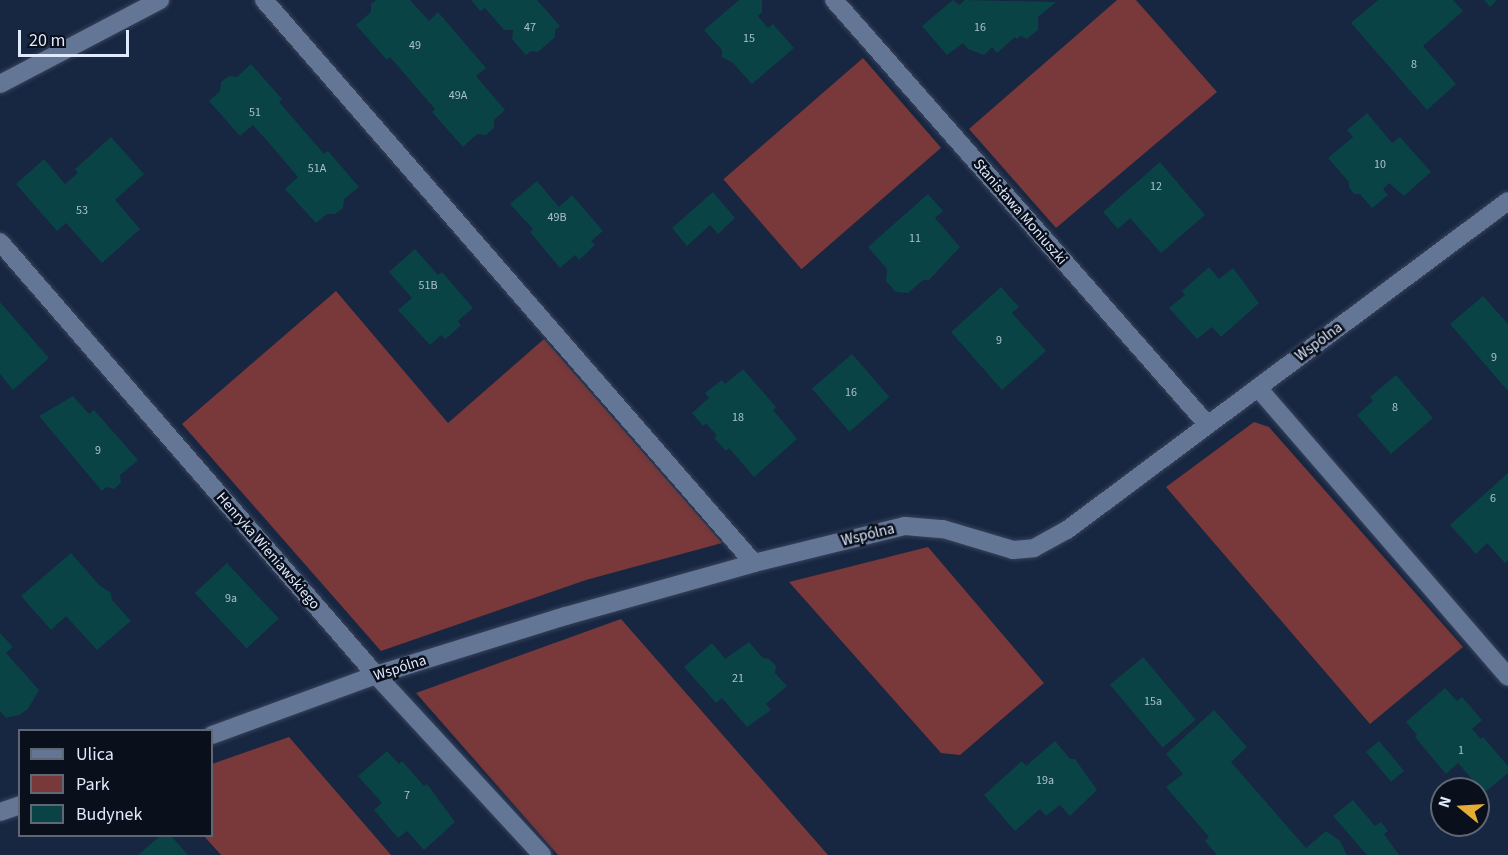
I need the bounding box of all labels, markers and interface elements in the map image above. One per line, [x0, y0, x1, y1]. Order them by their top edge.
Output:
scale bar [21, 18, 132, 56]
house number: 47 [524, 21, 536, 35]
house number: 16 [974, 21, 986, 35]
text: 20 m [29, 28, 65, 53]
house number: 15 [743, 32, 755, 46]
house number: 49 [409, 39, 421, 53]
house number: 8 [1411, 58, 1417, 72]
house number: 49A [449, 89, 467, 103]
house number: 51 [249, 106, 261, 120]
street label: Stanisława Moniuszki [969, 155, 1071, 269]
house number: 10 [1374, 158, 1386, 172]
house number: 51A [308, 162, 326, 176]
house number: 12 [1150, 180, 1162, 194]
house number: 53 [76, 204, 88, 218]
house number: 49B [548, 211, 566, 225]
house number: 11 [909, 232, 921, 246]
house number: 51B [419, 279, 437, 293]
street label: Wspólna [1292, 319, 1346, 365]
house number: 9 [996, 334, 1002, 348]
house number: 9 [1491, 351, 1497, 365]
house number: 16 [845, 386, 857, 400]
house number: 8 [1392, 401, 1398, 415]
house number: 18 [732, 411, 744, 425]
house number: 9 [95, 444, 101, 458]
street label: Henryka Wieniawskiego [212, 489, 324, 613]
house number: 6 [1490, 492, 1496, 506]
street label: Wspólna [840, 520, 896, 550]
house number: 9a [225, 592, 237, 606]
street label: Wspólna [371, 651, 429, 685]
house number: 21 [732, 672, 744, 686]
house number: 15a [1144, 695, 1162, 709]
legend [18, 729, 213, 837]
text: Ulica [76, 742, 114, 767]
house number: 1 [1458, 744, 1464, 758]
text: Park [76, 772, 110, 797]
house number: 19a [1036, 774, 1054, 788]
north arrow [1430, 777, 1490, 837]
house number: 7 [404, 789, 410, 803]
text: N [1433, 794, 1457, 811]
text: Budynek [76, 802, 142, 827]

